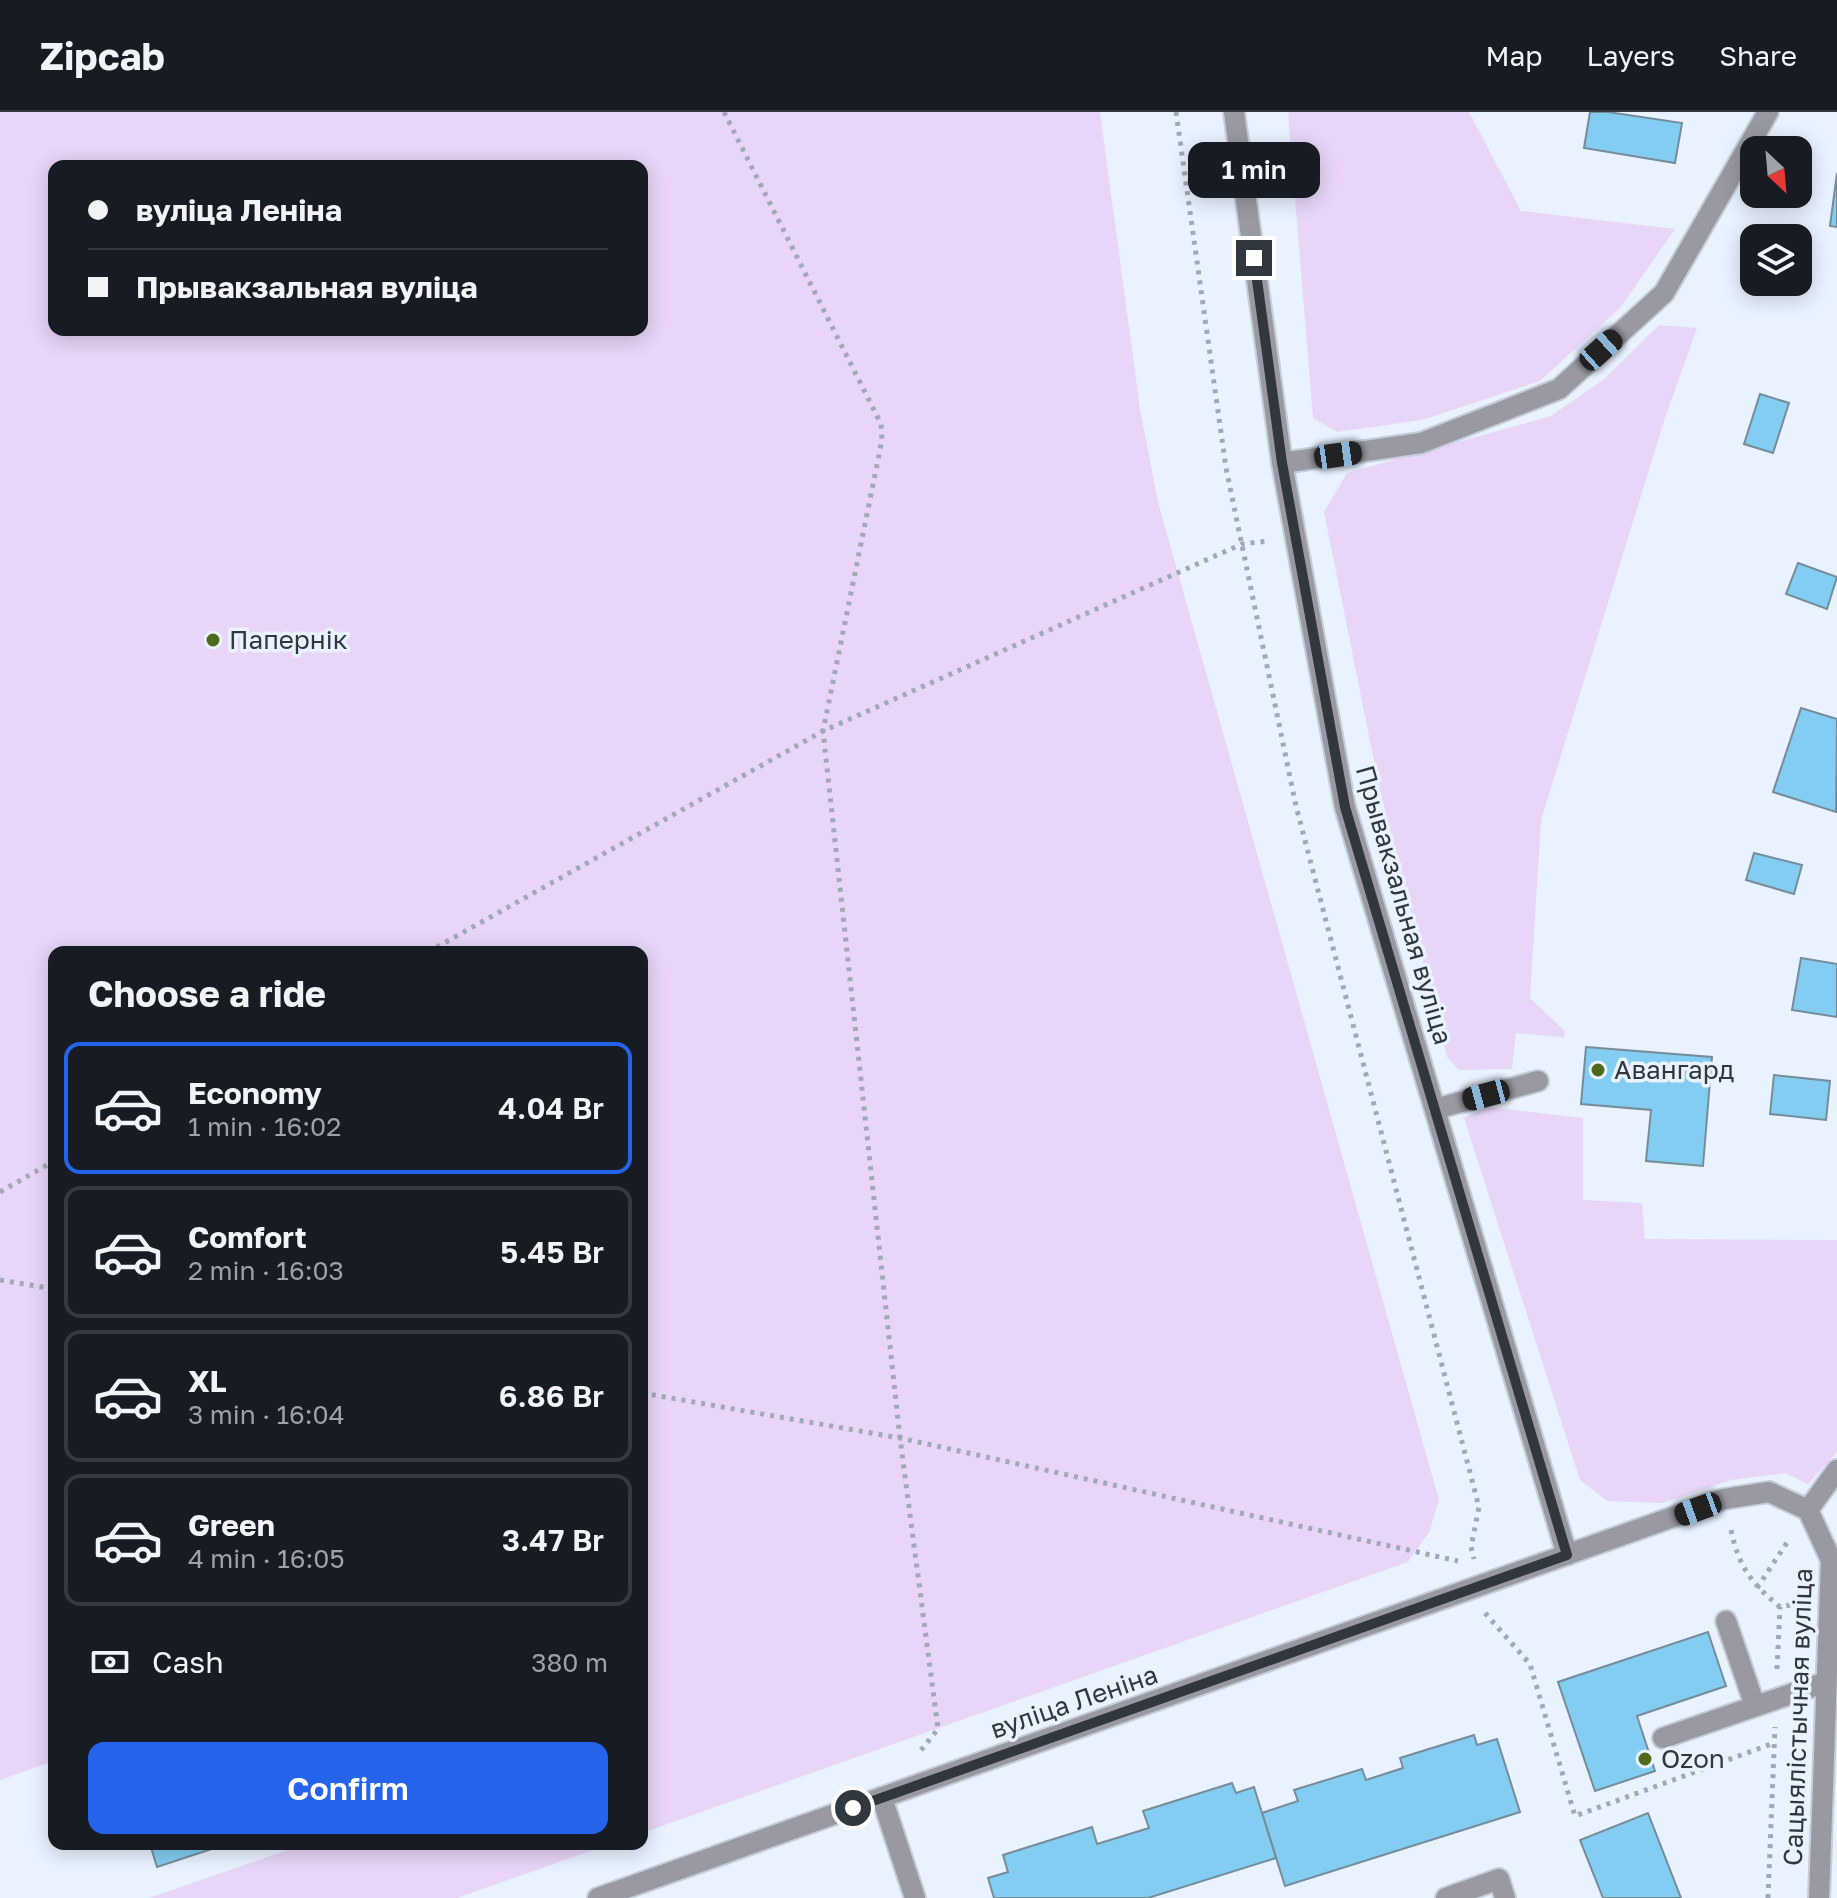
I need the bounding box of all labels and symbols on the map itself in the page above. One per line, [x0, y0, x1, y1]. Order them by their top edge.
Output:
north arrow [1740, 136, 1812, 208]
callout: 1 min [1188, 142, 1320, 198]
route end [1236, 240, 1272, 276]
car [1575, 325, 1627, 375]
car [1313, 440, 1363, 470]
place label: Папернік [229, 624, 348, 655]
marker: Папернік [204, 631, 222, 649]
street label: Прывакзальная вуліца [1350, 762, 1459, 1048]
place label: Авангард [1614, 1054, 1735, 1085]
marker: Авангард [1589, 1061, 1607, 1079]
car [1460, 1077, 1512, 1113]
car [1671, 1490, 1725, 1528]
street label: Сацыялістычная вуліца [1777, 1567, 1818, 1866]
street label: вуліца Леніна [986, 1658, 1162, 1745]
place label: Ozon [1661, 1743, 1725, 1774]
marker: Ozon [1636, 1750, 1654, 1768]
route start [835, 1790, 871, 1826]

